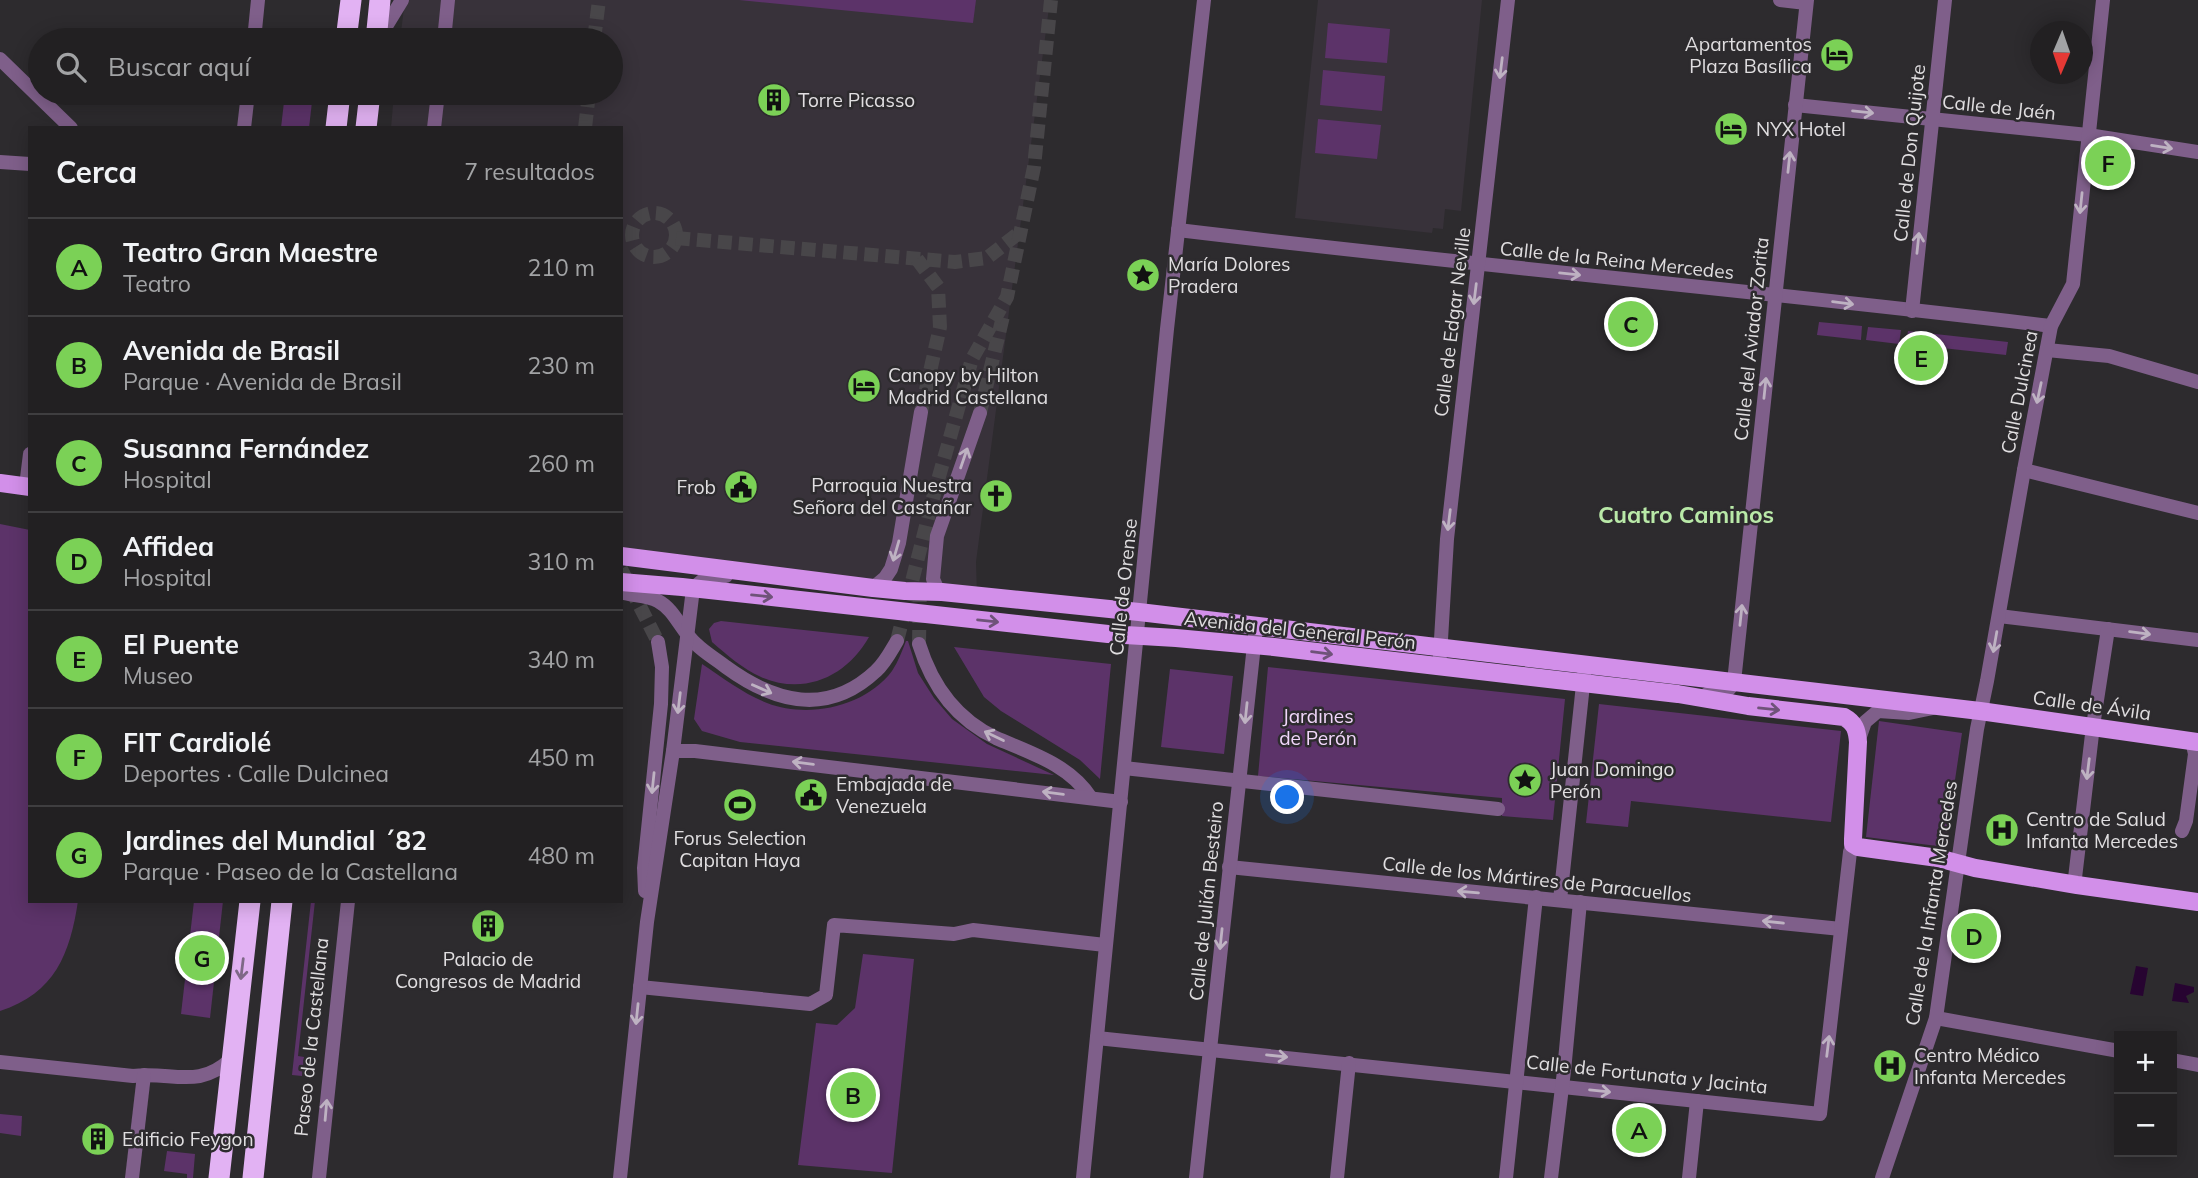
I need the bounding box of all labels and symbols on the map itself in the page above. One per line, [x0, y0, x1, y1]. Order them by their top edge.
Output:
north arrow [2030, 21, 2093, 84]
place label: Apartamentos Plaza Basílica [1685, 32, 1812, 78]
hotel icon: Apartamentos Plaza Basílica [1818, 36, 1856, 74]
one-way arrow [1494, 56, 1507, 79]
street label: Calle de Don Quijote [1888, 63, 1930, 243]
building icon: Torre Picasso [755, 81, 793, 119]
place label: Torre Picasso [798, 88, 915, 112]
street label: Calle de Jaén [1941, 89, 2057, 125]
one-way arrow [1851, 106, 1874, 119]
hotel icon: NYX Hotel [1712, 110, 1750, 148]
place label: NYX Hotel [1756, 117, 1846, 141]
pin: F [2085, 137, 2131, 189]
one-way arrow [2150, 141, 2173, 154]
one-way arrow [1783, 151, 1796, 174]
one-way arrow [2074, 191, 2087, 214]
street label: Calle de Edgar Neville [1428, 226, 1476, 418]
one-way arrow [1912, 232, 1925, 255]
street label: Calle de la Reina Mercedes [1499, 236, 1735, 284]
street label: Calle del Aviador Zorita [1728, 236, 1774, 442]
place label: María Dolores Pradera [1168, 252, 1290, 298]
place icon: María Dolores Pradera [1124, 256, 1162, 294]
one-way arrow [1559, 268, 1581, 281]
one-way arrow [1468, 282, 1481, 305]
one-way arrow [1831, 296, 1854, 309]
pin: C [1608, 298, 1654, 350]
street label: Calle Dulcinea [1995, 328, 2043, 456]
pin: E [1898, 332, 1944, 384]
place label: Canopy by Hilton Madrid Castellana [888, 363, 1048, 409]
hotel icon: Canopy by Hilton Madrid Castellana [845, 367, 883, 405]
one-way arrow [1759, 378, 1772, 400]
one-way arrow [2031, 381, 2045, 404]
one-way arrow [959, 447, 971, 469]
public building icon: Frob [722, 468, 760, 506]
place label: Parroquia Nuestra Señora del Castañar [793, 473, 972, 519]
place label: Frob [676, 475, 716, 499]
church icon: Parroquia Nuestra Señora del Castañar [977, 477, 1015, 515]
district label: Cuatro Caminos [1598, 500, 1774, 529]
one-way arrow [1442, 508, 1455, 531]
street label: Calle de Orense [1104, 517, 1142, 657]
one-way arrow [889, 540, 902, 562]
one-way arrow [750, 590, 773, 603]
one-way arrow [1735, 604, 1748, 626]
street label: Avenida del General Perón [1183, 606, 1417, 654]
one-way arrow [976, 615, 999, 628]
one-way arrow [2128, 627, 2151, 640]
one-way arrow [1987, 630, 2001, 652]
one-way arrow [1310, 646, 1332, 659]
one-way arrow [751, 683, 772, 696]
street label: Calle de Ávila [2031, 685, 2153, 725]
one-way arrow [672, 692, 685, 714]
one-way arrow [1239, 701, 1252, 724]
one-way arrow [1758, 702, 1780, 715]
park label: Jardines de Perón [1279, 704, 1357, 750]
one-way arrow [984, 728, 1005, 742]
one-way arrow [792, 757, 814, 770]
place label: Juan Domingo Perón [1550, 757, 1674, 803]
one-way arrow [2082, 758, 2095, 780]
place icon: Juan Domingo Perón [1506, 761, 1544, 799]
one-way arrow [646, 771, 659, 794]
place label: Embajada de Venezuela [836, 772, 952, 818]
public building icon: Embajada de Venezuela [792, 776, 830, 814]
street label: Calle de la Infanta Mercedes [1900, 779, 1962, 1027]
your location [1270, 780, 1304, 814]
sports icon: Forus Selection Capitan Haya [721, 786, 759, 824]
one-way arrow [1042, 787, 1065, 800]
street label: Calle de Julián Besteiro [1184, 800, 1228, 1002]
place label: Centro de Salud Infanta Mercedes [2026, 807, 2178, 853]
hospital icon: Centro de Salud Infanta Mercedes [1983, 811, 2021, 849]
place label: Forus Selection Capitan Haya [673, 826, 807, 872]
street label: Calle de los Mártires de Paracuellos [1381, 851, 1693, 907]
one-way arrow [1457, 885, 1480, 898]
building icon: Palacio de Congresos de Madrid [469, 907, 507, 945]
pin: D [1951, 910, 1997, 962]
one-way arrow [1762, 915, 1785, 928]
one-way arrow [1215, 928, 1228, 950]
pin: G [179, 932, 225, 984]
street label: Paseo de la Castellana [289, 936, 333, 1138]
place label: Palacio de Congresos de Madrid [395, 947, 581, 993]
one-way arrow [235, 957, 248, 980]
one-way arrow [630, 1002, 643, 1025]
one-way arrow [1821, 1035, 1834, 1058]
place label: Centro Médico Infanta Mercedes [1914, 1043, 2066, 1089]
hospital icon: Centro Médico Infanta Mercedes [1871, 1047, 1909, 1085]
street label: Calle de Fortunata y Jacinta [1525, 1049, 1769, 1099]
one-way arrow [1265, 1050, 1287, 1063]
pin: B [830, 1069, 876, 1121]
one-way arrow [1588, 1085, 1611, 1098]
one-way arrow [320, 1099, 333, 1122]
pin: A [1616, 1104, 1662, 1156]
building icon: Edificio Feygon [79, 1120, 117, 1158]
place label: Edificio Feygon [122, 1127, 254, 1151]

